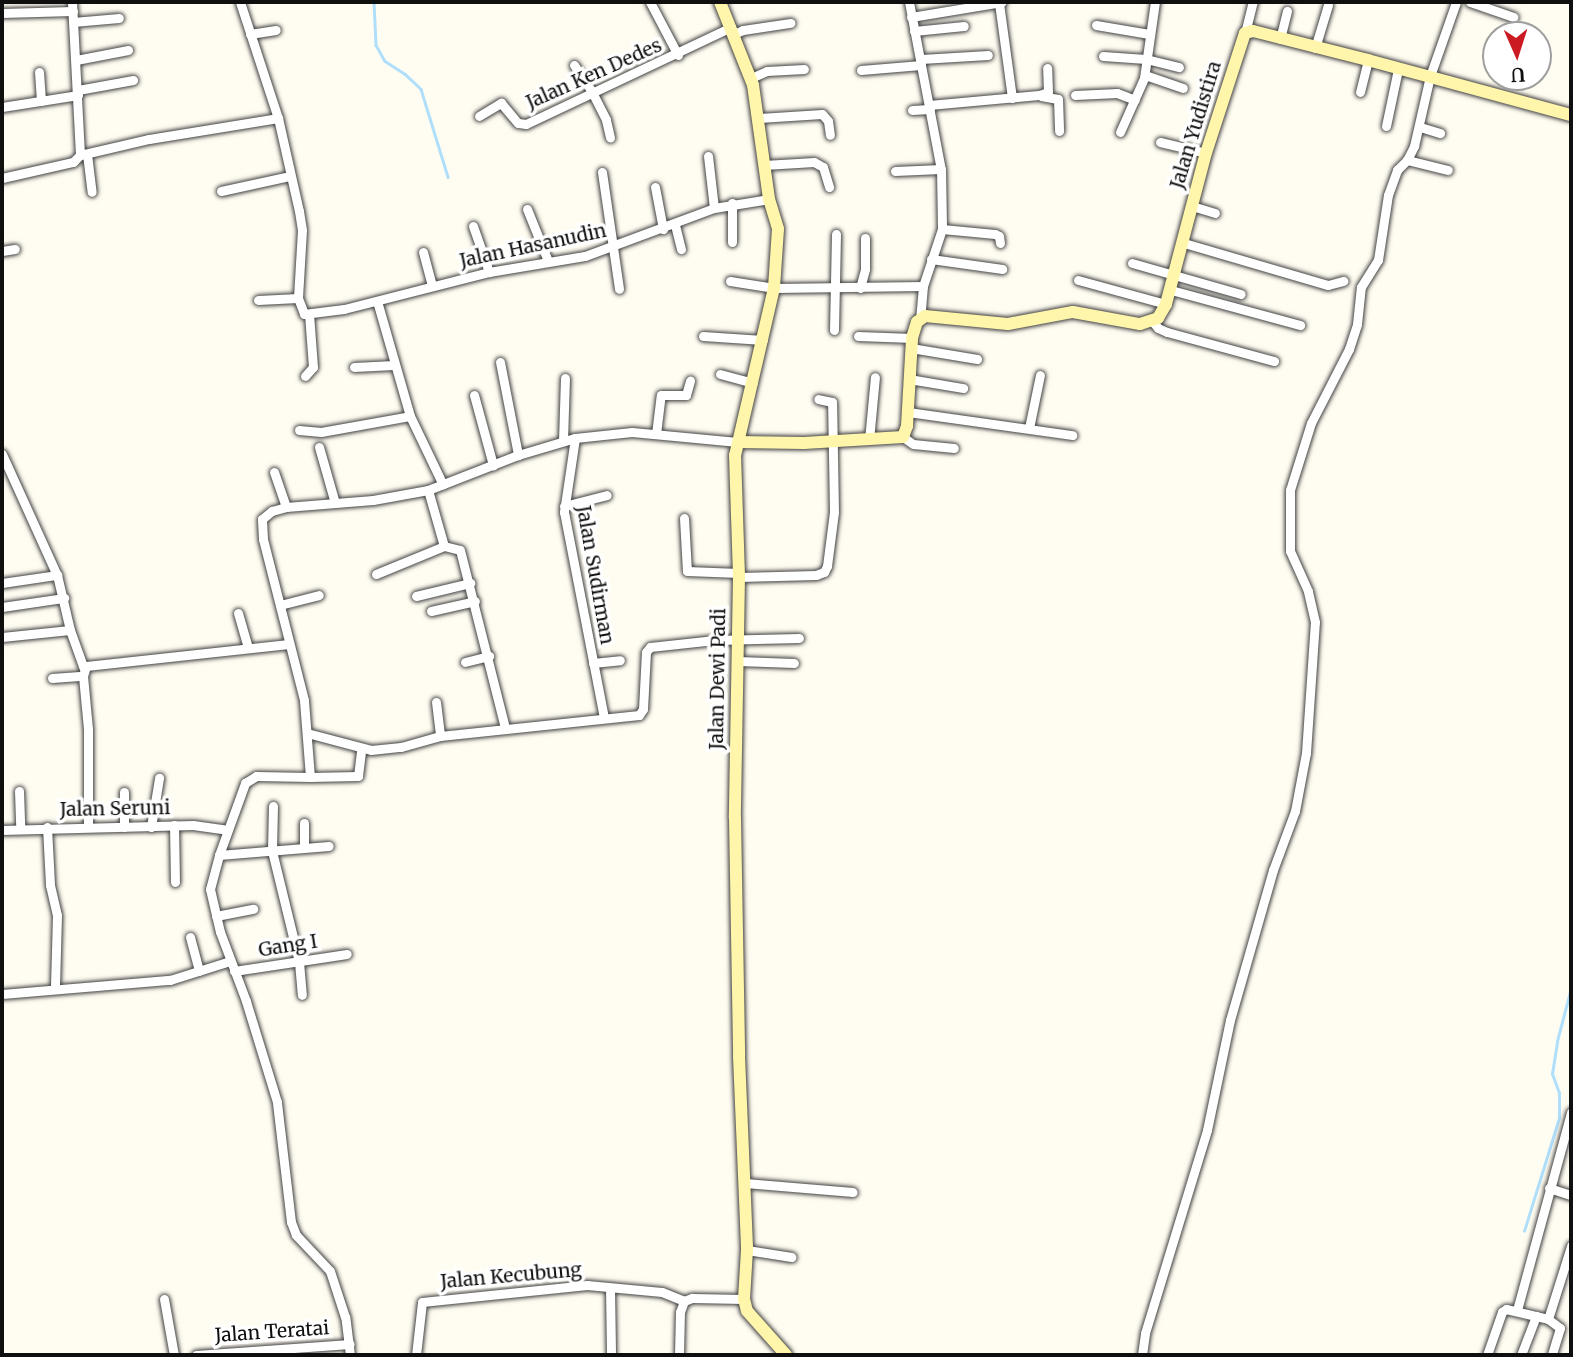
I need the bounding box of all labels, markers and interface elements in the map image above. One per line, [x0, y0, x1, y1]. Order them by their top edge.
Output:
north arrow [1482, 21, 1552, 91]
street label: Jalan Ken Dedes [523, 34, 665, 114]
street label: Jalan Yudistira [1166, 58, 1226, 192]
text: U [1510, 63, 1526, 87]
street label: Jalan Hasanudin [458, 219, 608, 273]
street label: Jalan Sudirman [572, 504, 618, 646]
street label: Jalan Dewi Padi [705, 608, 731, 750]
street label: Jalan Seruni [60, 797, 170, 821]
street label: Gang I [257, 930, 319, 962]
street label: Jalan Kecubung [439, 1258, 583, 1294]
street label: Jalan Teratai [214, 1317, 330, 1347]

